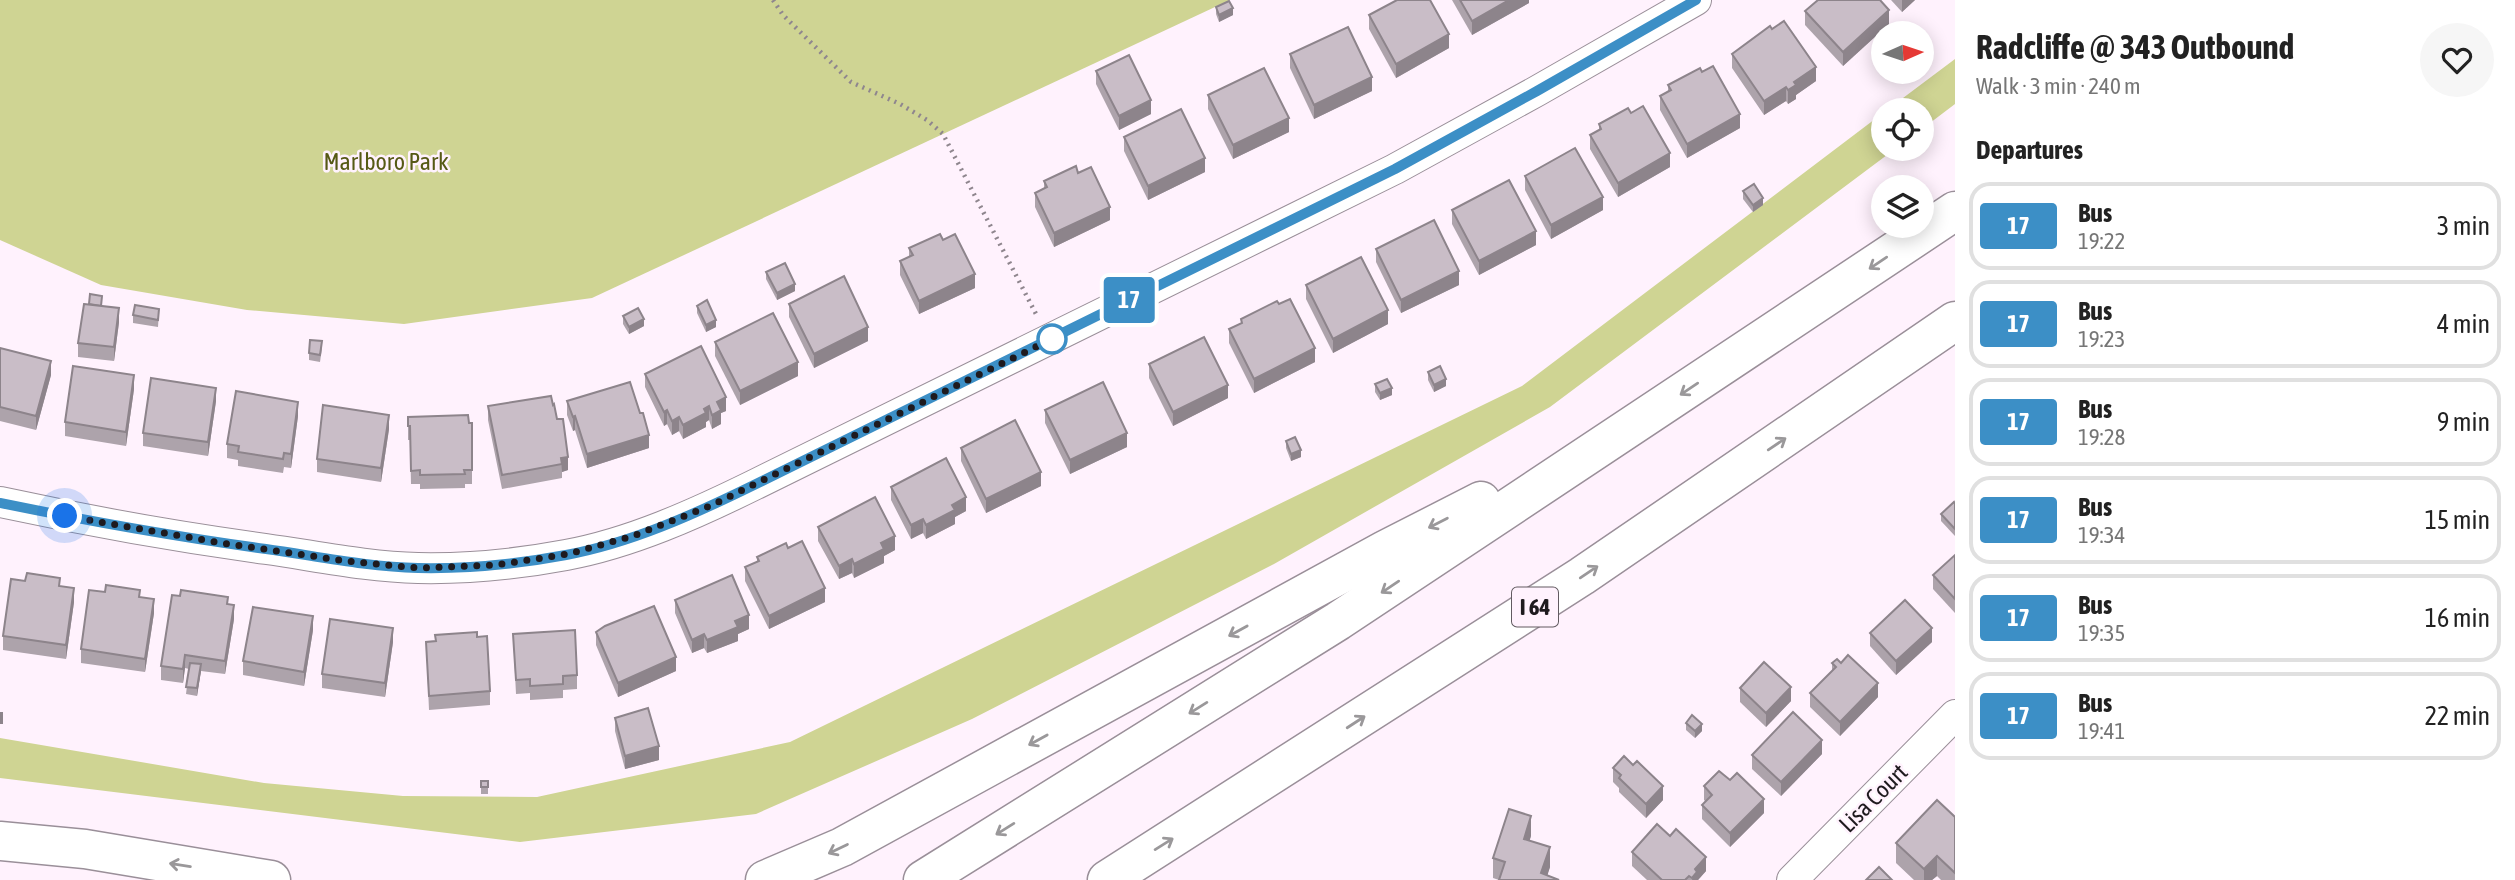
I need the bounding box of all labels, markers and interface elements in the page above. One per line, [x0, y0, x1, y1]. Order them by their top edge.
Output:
north arrow [1871, 21, 1934, 84]
map controls [1871, 21, 1934, 238]
button: heart [2420, 23, 2494, 97]
text: Radcliffe @ 343 Outbound [1976, 28, 2294, 66]
text: Walk · 3 min · 240 m [1976, 73, 2140, 99]
button: locate [1871, 98, 1934, 161]
text: Departures [1976, 135, 2083, 165]
park label: Marlboro Park [323, 148, 449, 175]
button: layers [1871, 175, 1934, 238]
text: Bus [2078, 198, 2112, 228]
text: 3 min [2437, 211, 2490, 241]
text: 17 [2007, 212, 2030, 239]
text: 19:22 [2078, 228, 2125, 254]
one-way arrow [1869, 255, 1888, 270]
line badge: 17 [1098, 277, 1160, 323]
text: 17 [1118, 286, 1140, 313]
text: Bus [2078, 296, 2112, 326]
text: 4 min [2437, 309, 2490, 339]
text: 17 [2007, 310, 2030, 337]
unlabelled marker [1037, 324, 1067, 354]
text: 19:23 [2078, 326, 2125, 352]
one-way arrow [1679, 382, 1699, 396]
text: Bus [2078, 394, 2112, 424]
text: 9 min [2437, 407, 2490, 437]
text: 17 [2007, 408, 2030, 435]
text: 19:28 [2078, 424, 2125, 450]
one-way arrow [1766, 436, 1786, 450]
text: Bus [2078, 492, 2112, 522]
your location [47, 498, 82, 533]
text: 15 min [2425, 505, 2490, 535]
text: 17 [2007, 506, 2030, 533]
one-way arrow [1428, 517, 1449, 530]
text: 19:34 [2078, 522, 2125, 548]
one-way arrow [1579, 565, 1598, 579]
one-way arrow [1381, 579, 1400, 594]
road number: I 64 [1512, 587, 1558, 626]
text: Bus [2078, 590, 2112, 620]
text: 16 min [2425, 603, 2490, 633]
text: 17 [2007, 604, 2030, 631]
text: 19:35 [2078, 620, 2125, 646]
one-way arrow [1228, 624, 1248, 638]
text: Bus [2078, 688, 2112, 718]
one-way arrow [1189, 701, 1208, 716]
text: 22 min [2425, 701, 2490, 731]
text: 17 [2007, 702, 2030, 729]
one-way arrow [1346, 714, 1366, 728]
text: 19:41 [2078, 718, 2125, 744]
one-way arrow [1028, 734, 1049, 747]
street label: Lisa Court [1833, 758, 1913, 838]
one-way arrow [996, 821, 1015, 836]
one-way arrow [1154, 836, 1174, 850]
one-way arrow [828, 843, 849, 856]
one-way arrow [169, 858, 192, 871]

